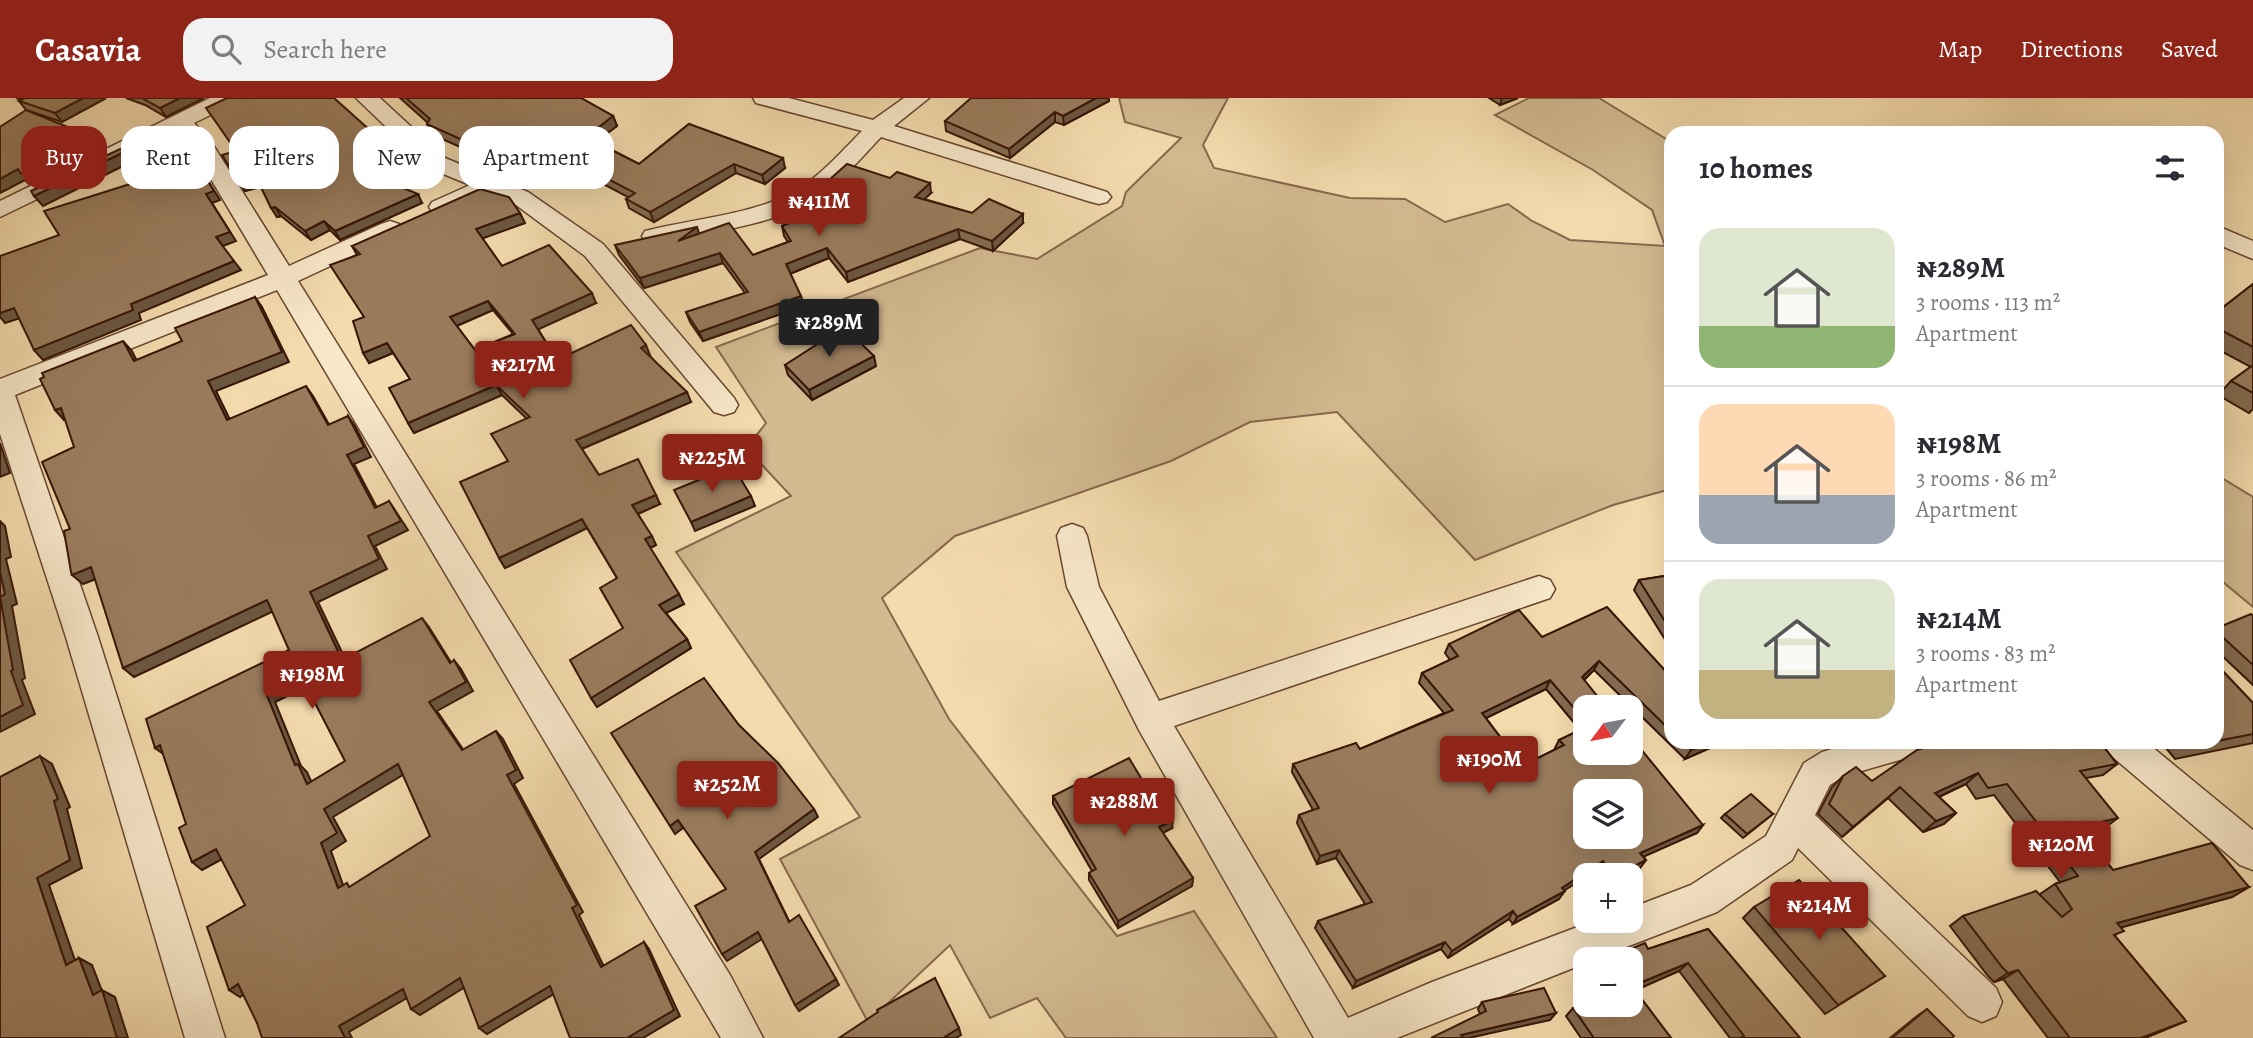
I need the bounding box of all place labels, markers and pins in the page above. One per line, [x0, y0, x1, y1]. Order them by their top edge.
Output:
pin: ₦411M [770, 178, 868, 238]
pin: ₦289M [780, 300, 878, 359]
pin: ₦217M [474, 342, 572, 401]
pin: ₦225M [663, 434, 761, 494]
pin: ₦198M [263, 652, 361, 711]
pin: ₦190M [1440, 736, 1538, 796]
pin: ₦252M [678, 762, 776, 821]
pin: ₦288M [1075, 778, 1173, 838]
pin: ₦120M [2012, 822, 2110, 881]
pin: ₦214M [1770, 882, 1868, 942]

